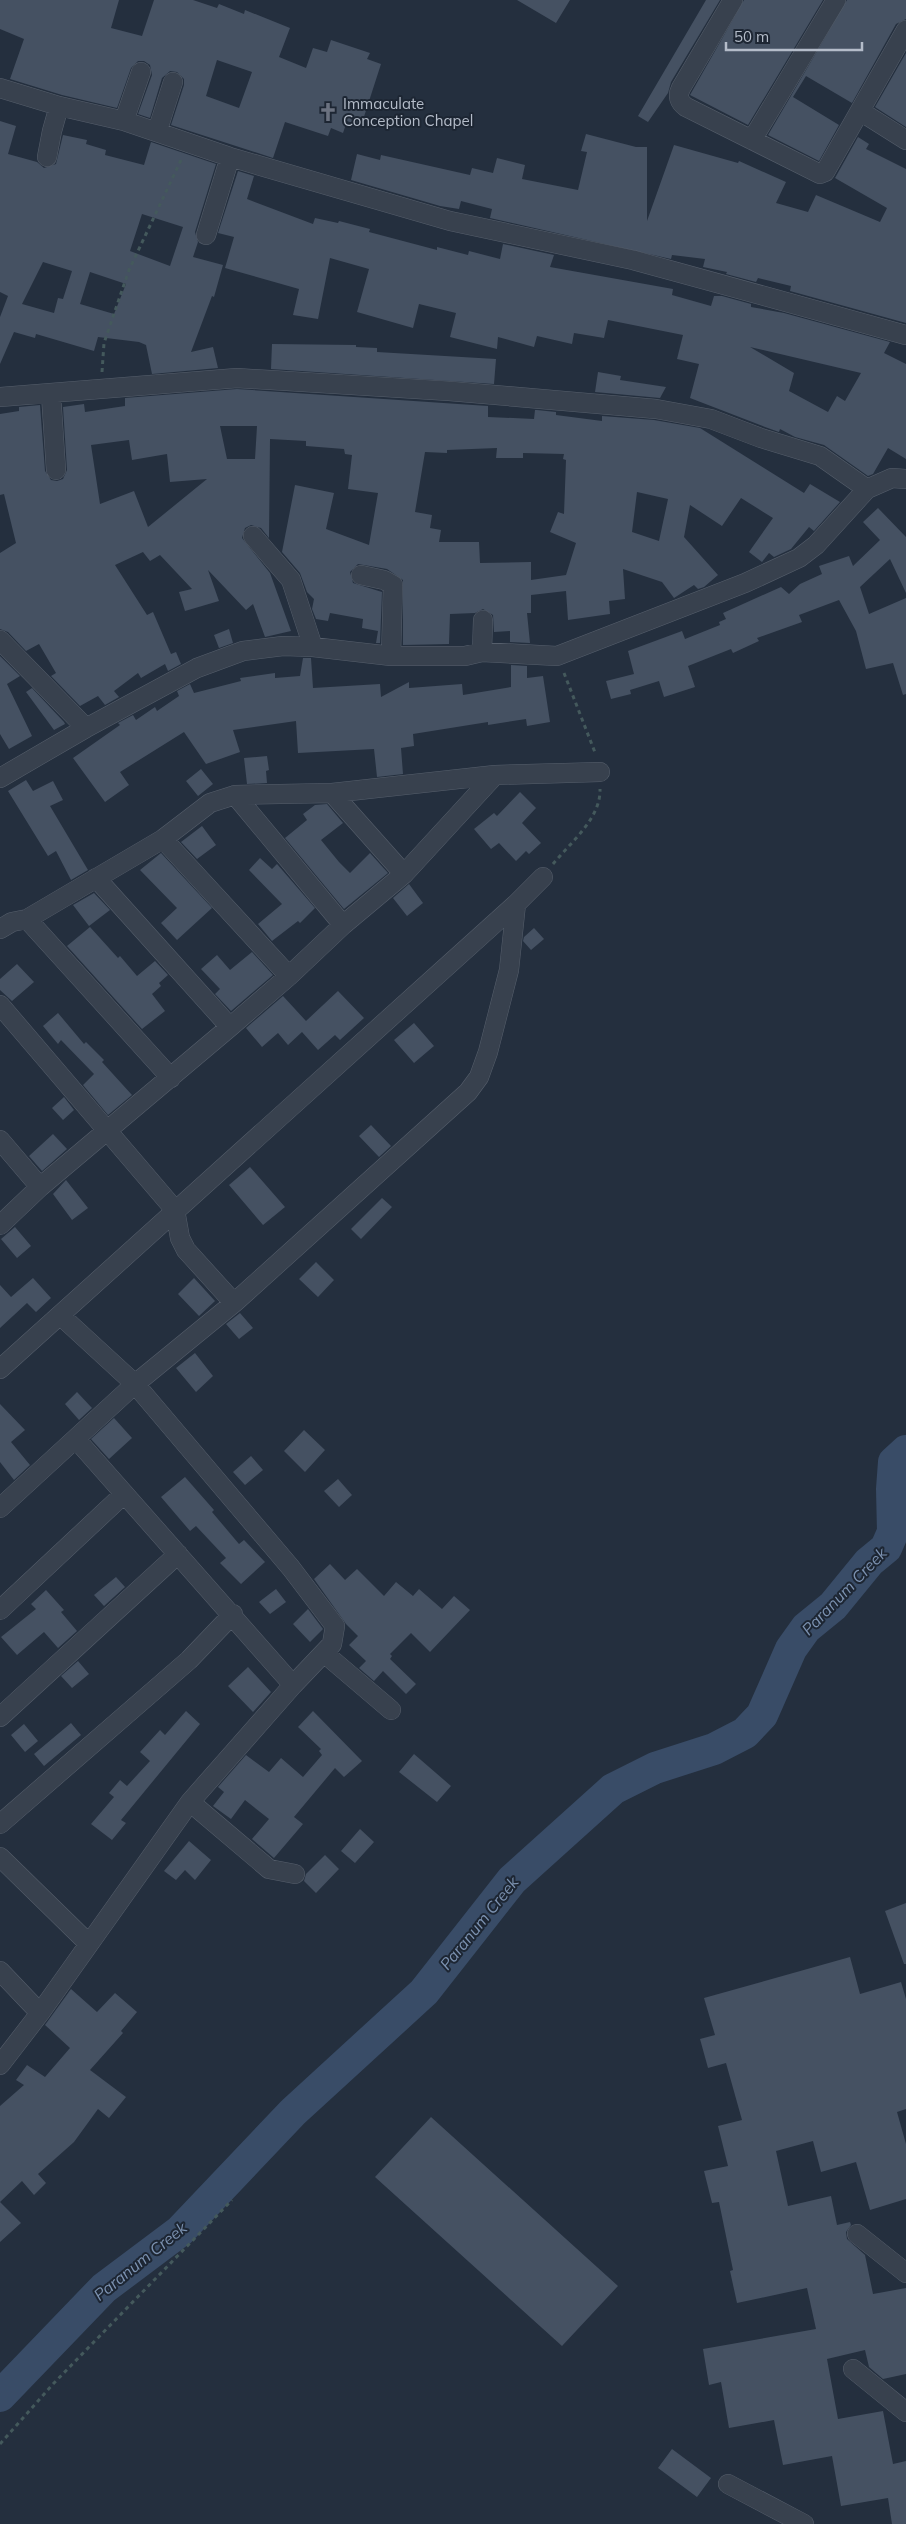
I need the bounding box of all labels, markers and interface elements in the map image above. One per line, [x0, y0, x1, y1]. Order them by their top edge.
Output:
scale bar [726, 20, 862, 52]
text: 50 m [734, 27, 769, 46]
place label: Immaculate Conception Chapel [343, 94, 473, 130]
church icon: Immaculate Conception Chapel [317, 101, 339, 123]
water label: Paranum Creek [797, 1542, 891, 1639]
water label: Paranum Creek [435, 1872, 523, 1974]
water label: Paranum Creek [89, 2217, 191, 2305]

